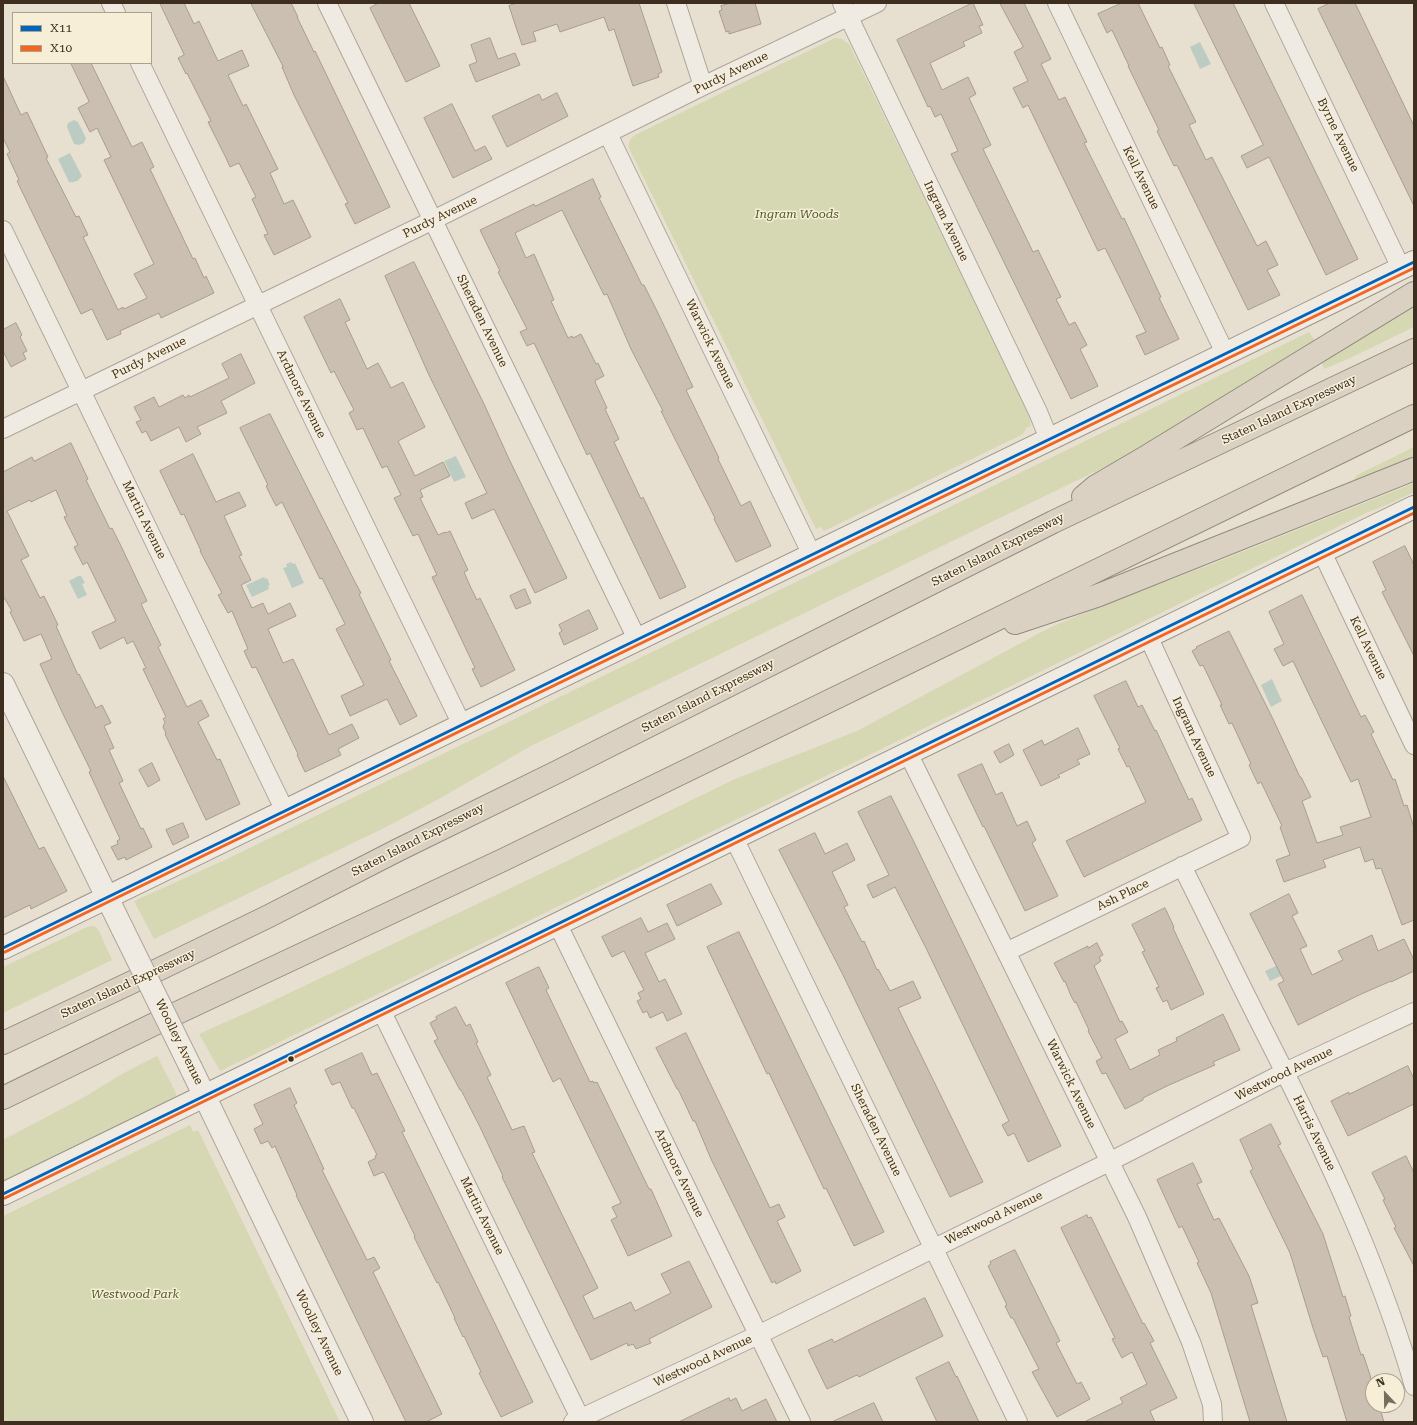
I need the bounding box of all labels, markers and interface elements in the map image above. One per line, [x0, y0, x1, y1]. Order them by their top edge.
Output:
legend [12, 12, 152, 64]
text: X11 [50, 21, 72, 35]
text: X10 [50, 41, 72, 55]
street label: Purdy Avenue [691, 49, 771, 97]
street label: Byrne Avenue [1314, 96, 1362, 174]
street label: Kell Avenue [1120, 144, 1162, 212]
street label: Ingram Avenue [920, 179, 972, 263]
street label: Purdy Avenue [400, 193, 480, 241]
park label: Ingram Woods [755, 207, 839, 221]
street label: Sheraden Avenue [453, 272, 511, 370]
street label: Warwick Avenue [682, 297, 738, 391]
street label: Purdy Avenue [109, 334, 189, 382]
street label: Ardmore Avenue [273, 347, 329, 441]
street label: Staten Island Expressway [1219, 372, 1359, 448]
street label: Martin Avenue [119, 479, 169, 561]
street label: Staten Island Expressway [929, 510, 1067, 590]
street label: Kell Avenue [1347, 614, 1389, 682]
street label: Staten Island Expressway [639, 656, 777, 736]
street label: Ingram Avenue [1169, 694, 1219, 780]
street label: Staten Island Expressway [349, 800, 487, 880]
street label: Ash Place [1095, 876, 1151, 914]
street label: Staten Island Expressway [58, 946, 198, 1022]
street label: Woolley Avenue [152, 997, 206, 1087]
street label: Warwick Avenue [1043, 1037, 1099, 1131]
street label: Westwood Avenue [1233, 1044, 1335, 1104]
unlabelled marker [286, 1054, 296, 1064]
street label: Sheraden Avenue [847, 1081, 905, 1179]
street label: Harris Avenue [1290, 1093, 1338, 1173]
street label: Ardmore Avenue [651, 1126, 707, 1220]
street label: Martin Avenue [457, 1175, 507, 1257]
street label: Westwood Avenue [943, 1188, 1045, 1248]
park label: Westwood Park [91, 1287, 179, 1301]
street label: Woolley Avenue [292, 1288, 346, 1378]
street label: Westwood Avenue [652, 1332, 754, 1390]
north arrow [1365, 1373, 1405, 1413]
text: N [1374, 1375, 1387, 1390]

